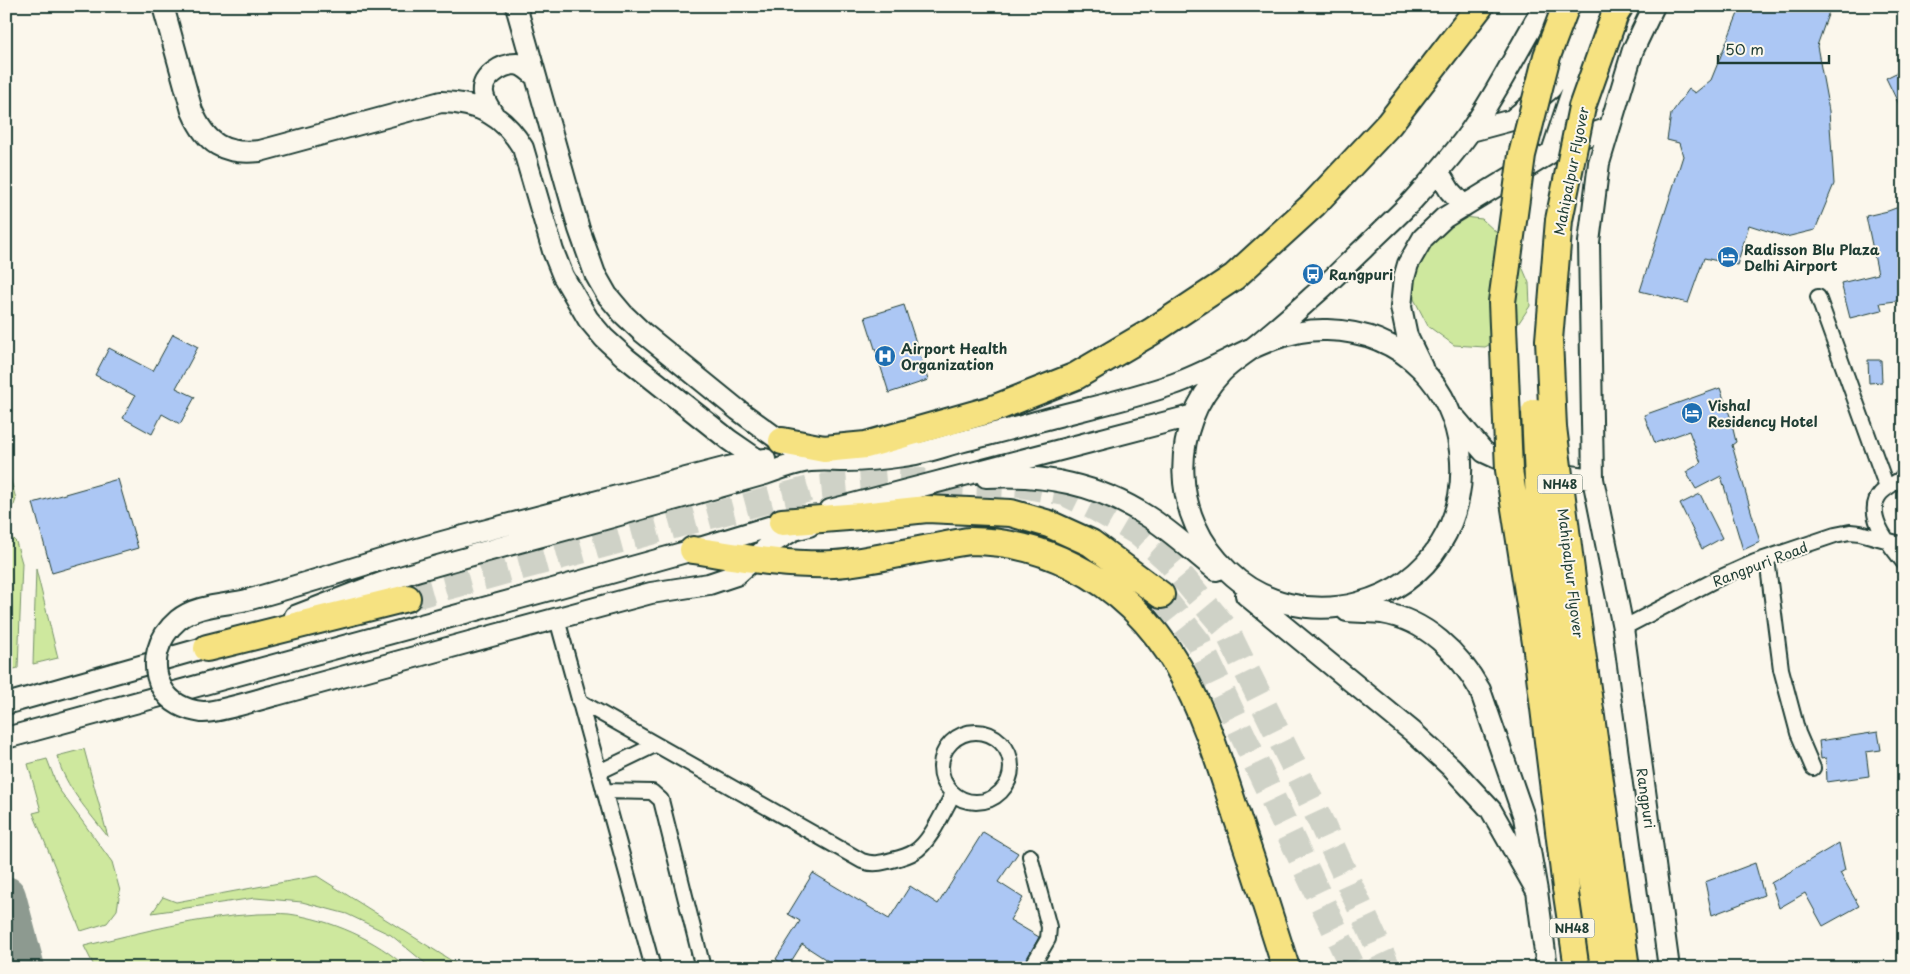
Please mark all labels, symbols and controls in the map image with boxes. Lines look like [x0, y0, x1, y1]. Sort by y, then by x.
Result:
scale bar [1718, 32, 1829, 64]
text: 50 m [1725, 37, 1764, 60]
street label: Mahipalpur Flyover [1548, 104, 1594, 237]
place label: Radisson Blu Plaza Delhi Airport [1744, 239, 1880, 276]
hotel icon: Radisson Blu Plaza Delhi Airport [1716, 245, 1740, 269]
bus stop icon: Rangpuri [1301, 262, 1325, 286]
place label: Rangpuri [1329, 264, 1393, 285]
place label: Airport Health Organization [901, 338, 1007, 375]
hospital icon: Airport Health Organization [873, 344, 897, 368]
place label: Vishal Residency Hotel [1708, 395, 1817, 432]
hotel icon: Vishal Residency Hotel [1680, 401, 1704, 425]
road number: NH48 [1538, 474, 1582, 494]
street label: Mahipalpur Flyover [1553, 507, 1589, 640]
street label: Rangpuri Road [1709, 536, 1811, 592]
street label: Rangpuri [1631, 766, 1661, 830]
road number: NH48 [1550, 918, 1594, 938]

